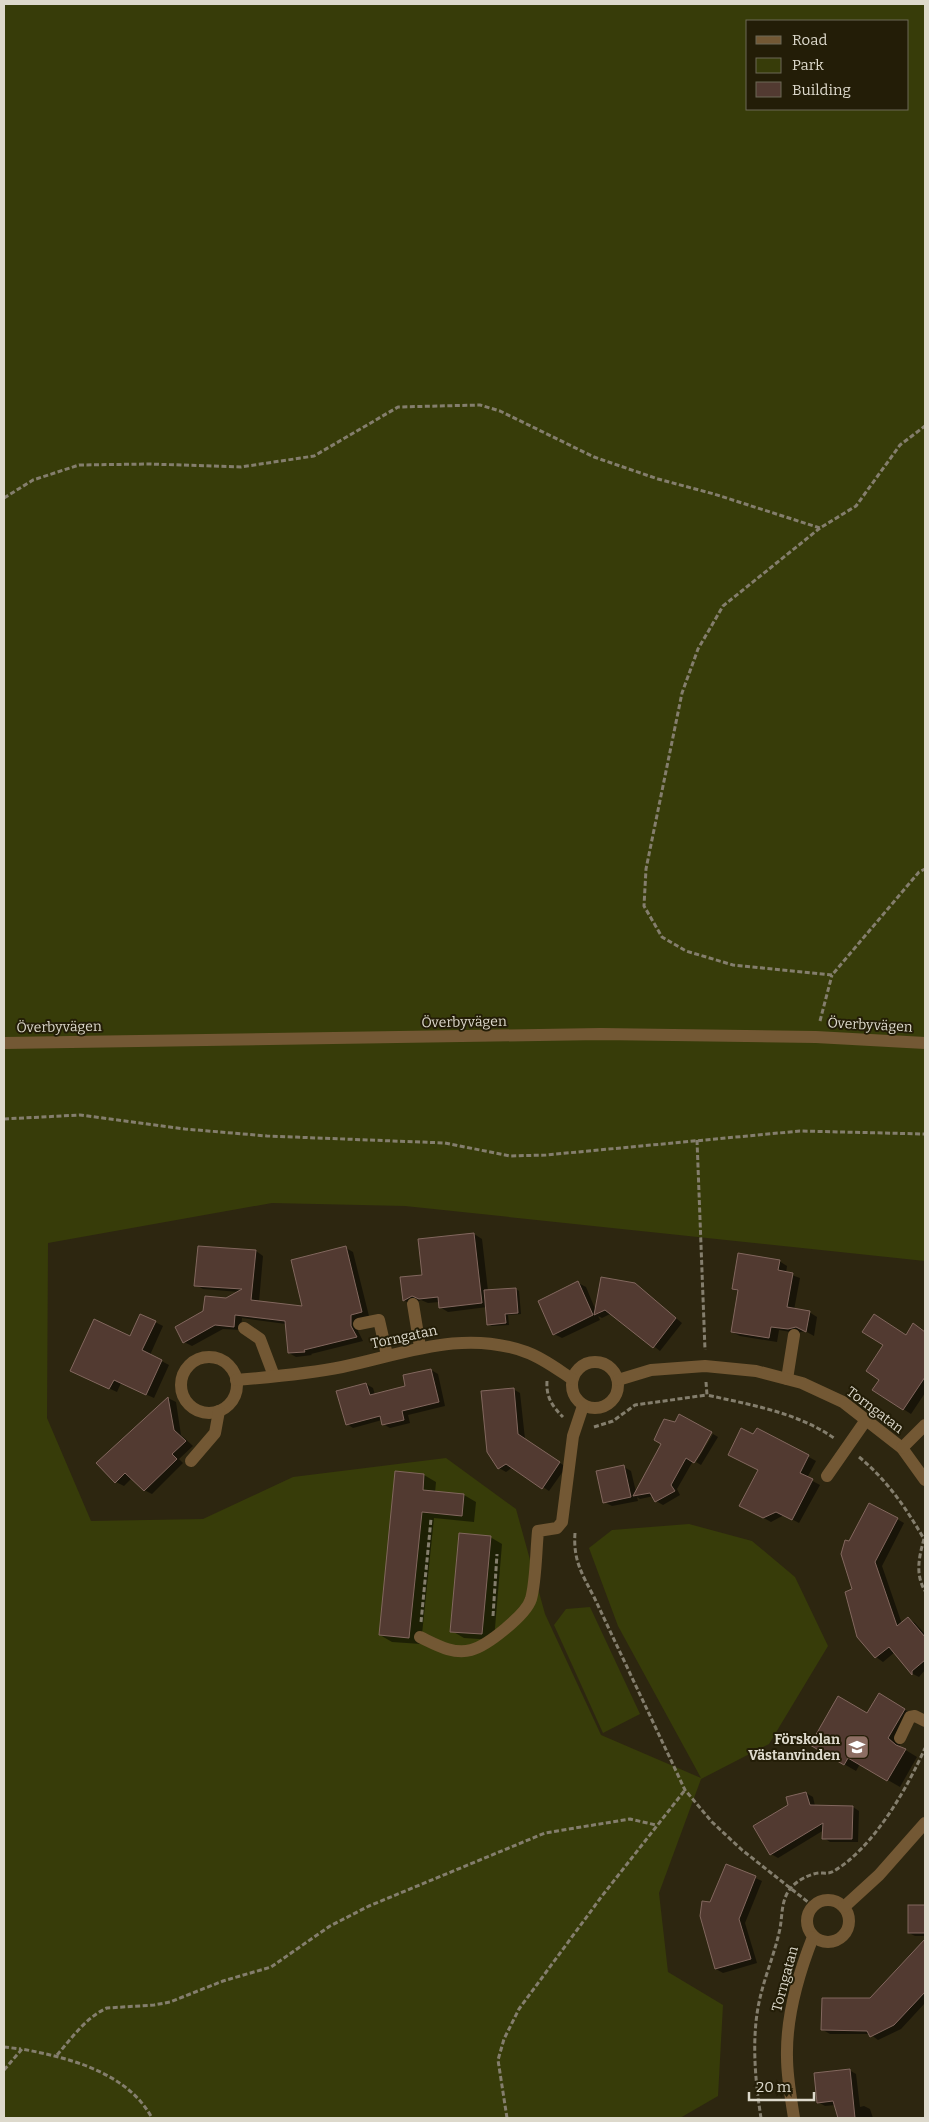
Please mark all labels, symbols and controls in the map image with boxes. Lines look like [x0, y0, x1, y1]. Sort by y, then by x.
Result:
legend [746, 20, 909, 110]
text: Road [792, 31, 827, 49]
text: Park [792, 56, 824, 74]
text: Building [792, 81, 851, 99]
street label: Överbyvägen [421, 1013, 507, 1031]
street label: Överbyvägen [827, 1014, 913, 1036]
street label: Överbyvägen [16, 1018, 102, 1036]
street label: Torngatan [369, 1322, 439, 1352]
street label: Torngatan [843, 1383, 907, 1437]
place label: Förskolan Västanvinden [748, 1731, 840, 1764]
school or university icon: Förskolan Västanvinden [844, 1734, 870, 1760]
street label: Torngatan [768, 1944, 802, 2014]
scale bar [749, 2070, 814, 2102]
text: 20 m [756, 2078, 792, 2096]

